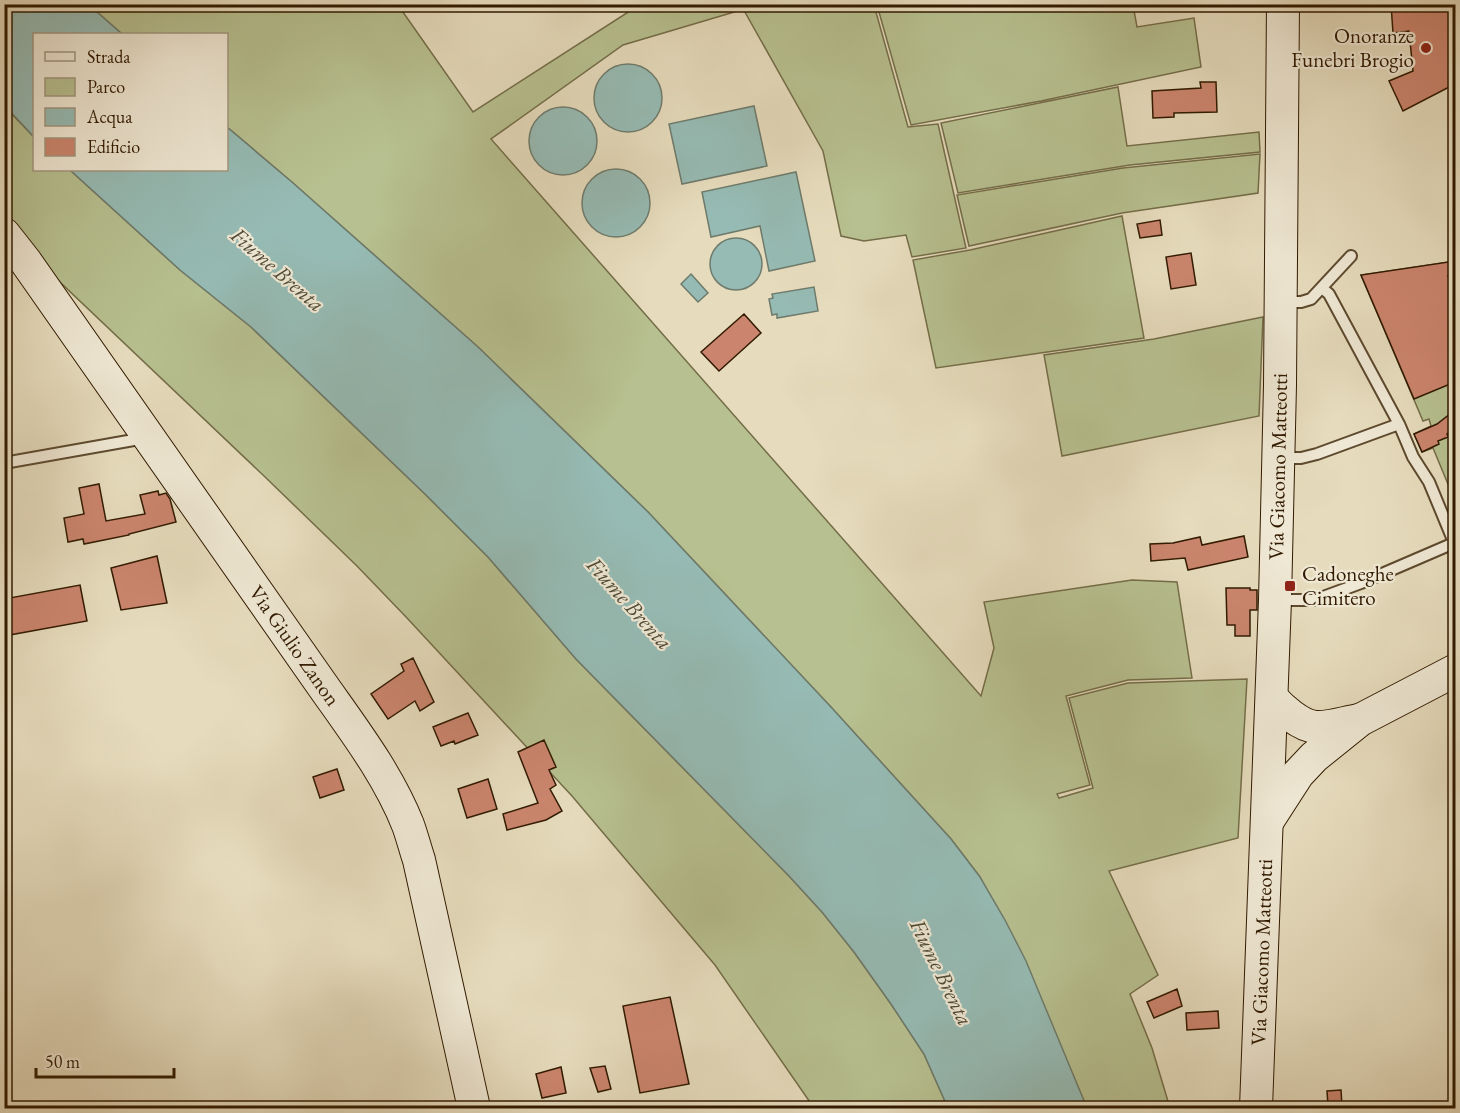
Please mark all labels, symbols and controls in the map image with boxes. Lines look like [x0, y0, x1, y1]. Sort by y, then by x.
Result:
place label: Onoranze Funebri Brogio [1291, 22, 1414, 73]
legend [33, 33, 228, 171]
marker: Onoranze Funebri Brogio [1419, 41, 1433, 55]
text: Strada [87, 45, 131, 68]
text: Parco [87, 75, 125, 98]
text: Acqua [86, 105, 133, 128]
text: Edificio [87, 135, 140, 158]
water label: Fiume Brenta [224, 220, 331, 318]
street label: Via Giacomo Matteotti [1262, 373, 1293, 560]
water label: Fiume Brenta [580, 550, 679, 656]
place label: Cadoneghe Cimitero [1302, 560, 1394, 611]
marker: Cadoneghe Cimitero [1283, 579, 1297, 593]
street label: Via Giulio Zanon [243, 580, 347, 711]
street label: Via Giacomo Matteotti [1244, 858, 1278, 1046]
water label: Fiume Brenta [903, 913, 980, 1030]
scale bar [36, 1041, 174, 1079]
text: 50 m [45, 1050, 80, 1073]

